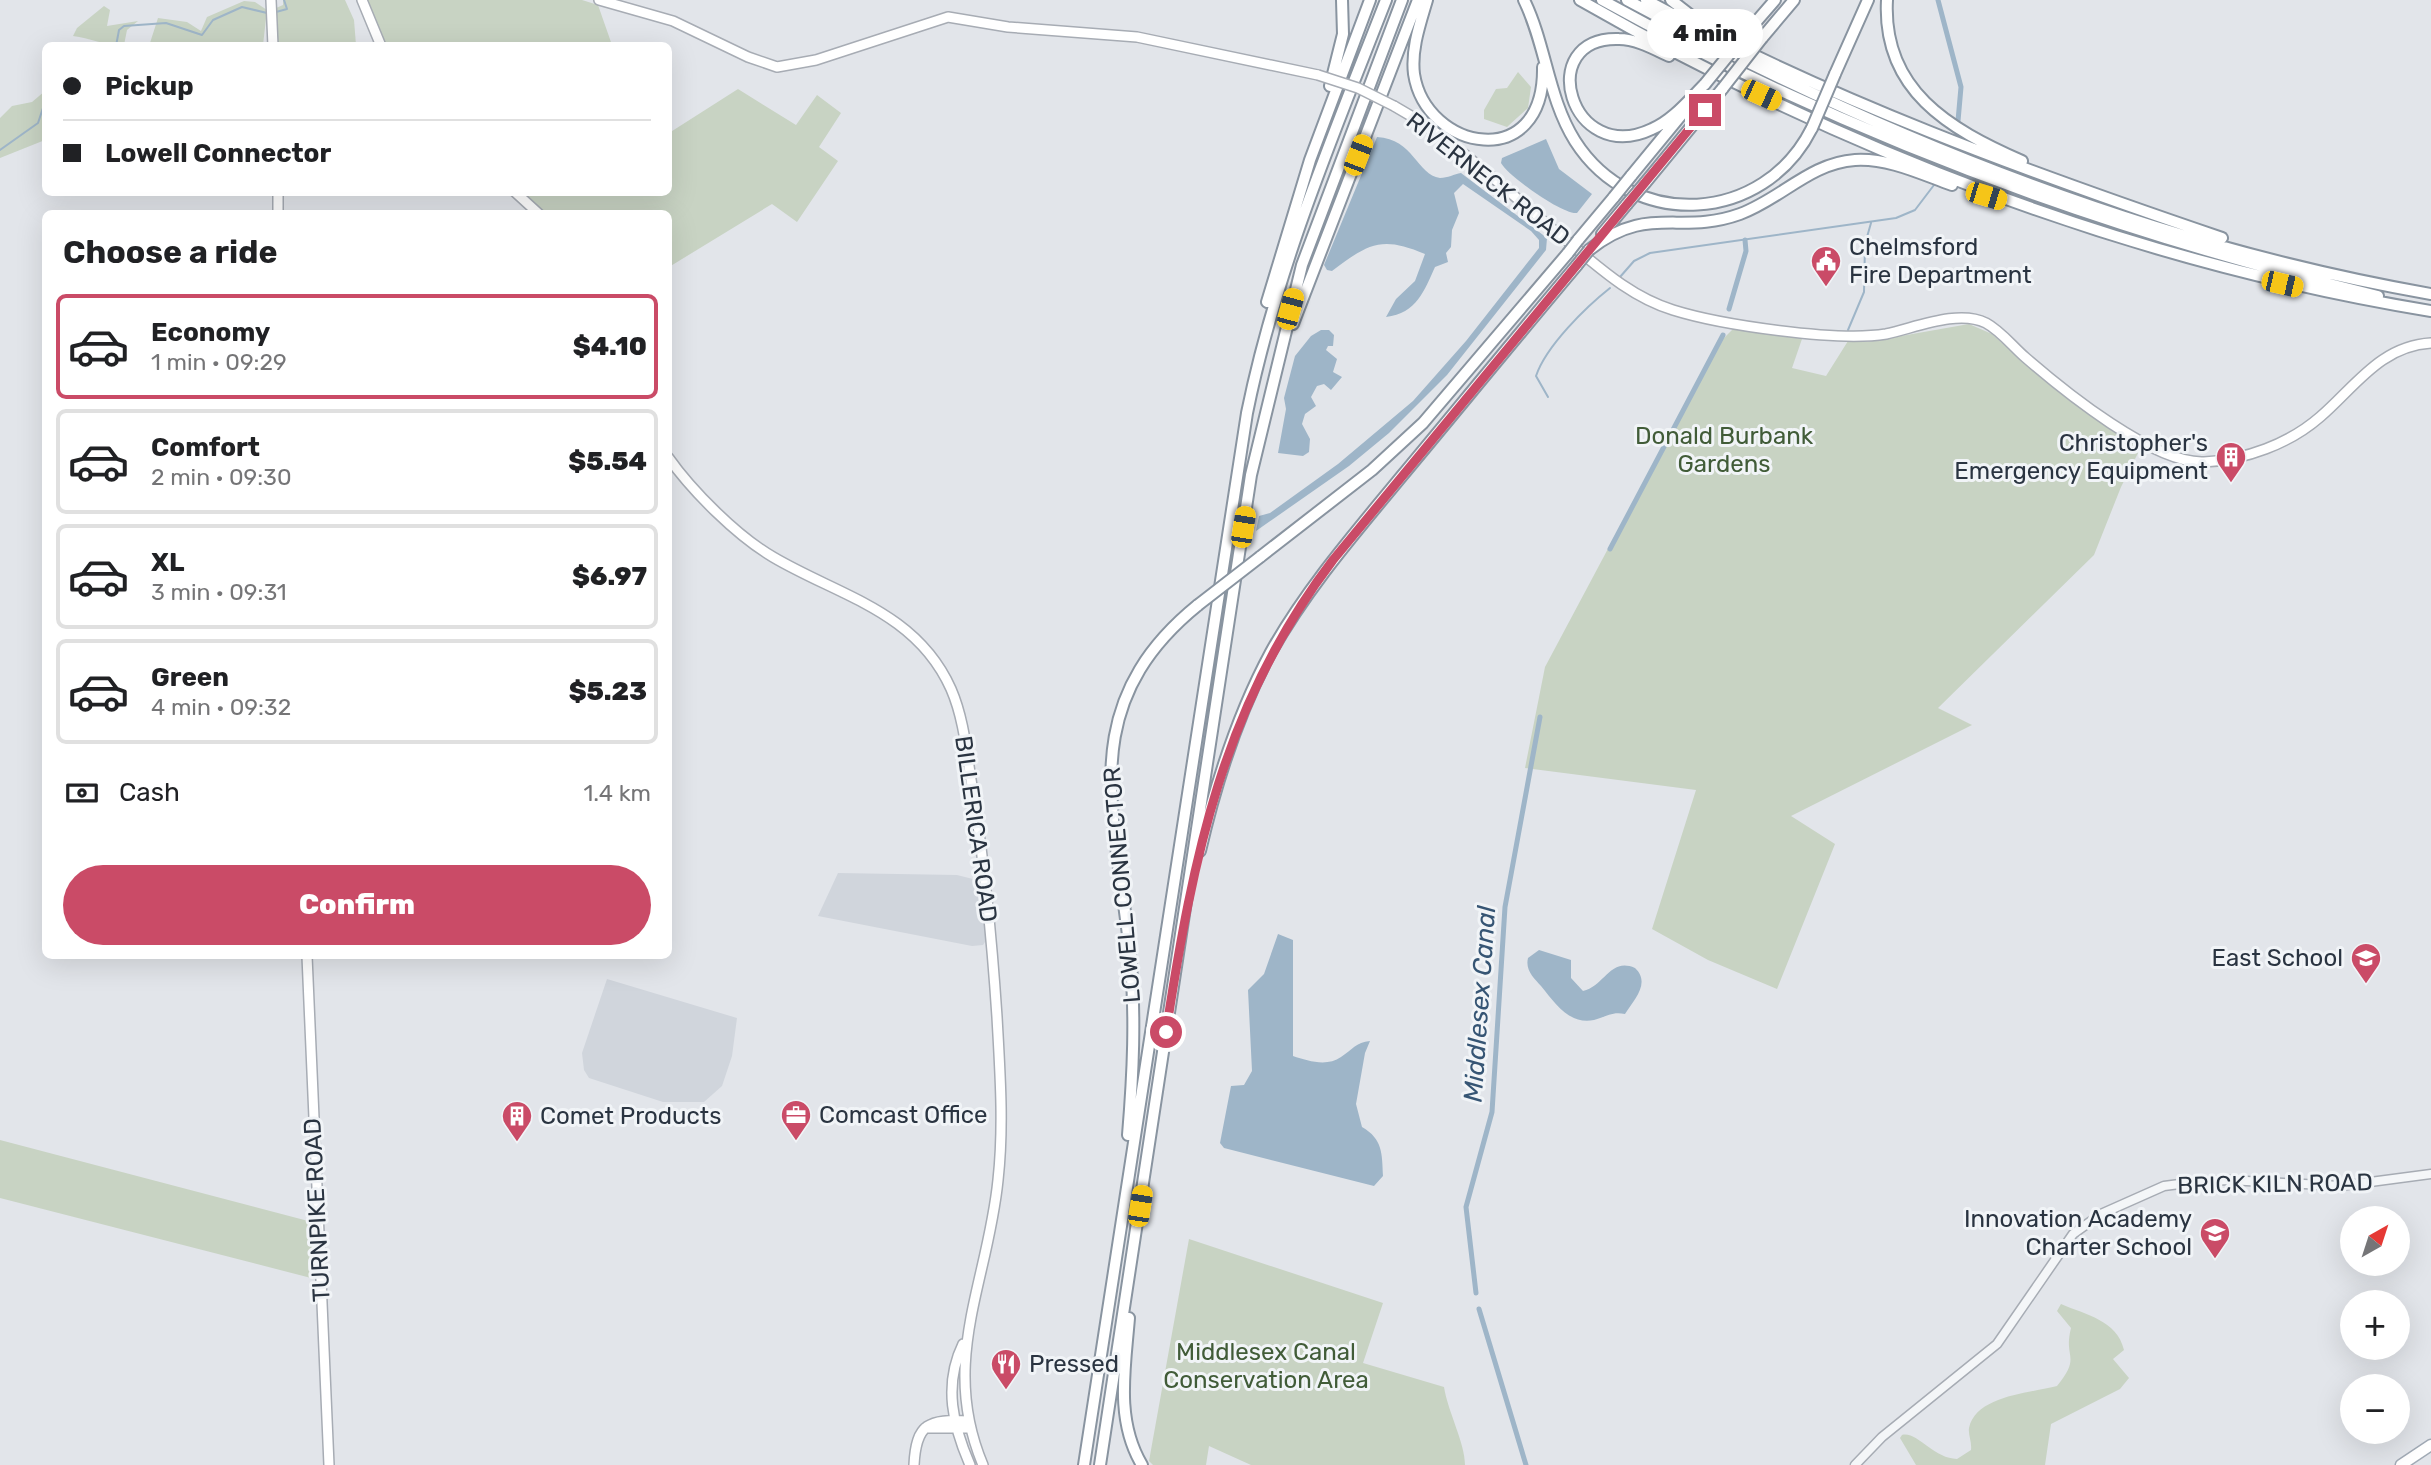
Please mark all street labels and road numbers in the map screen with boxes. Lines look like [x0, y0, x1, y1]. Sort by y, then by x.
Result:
street label: RIVERNECK ROAD [1401, 107, 1575, 251]
street label: BILLERICA ROAD [949, 734, 1003, 924]
street label: LOWELL CONNECTOR [1098, 766, 1146, 1004]
street label: TURNPIKE ROAD [298, 1117, 336, 1303]
street label: BRICK KILN ROAD [2177, 1168, 2373, 1200]

